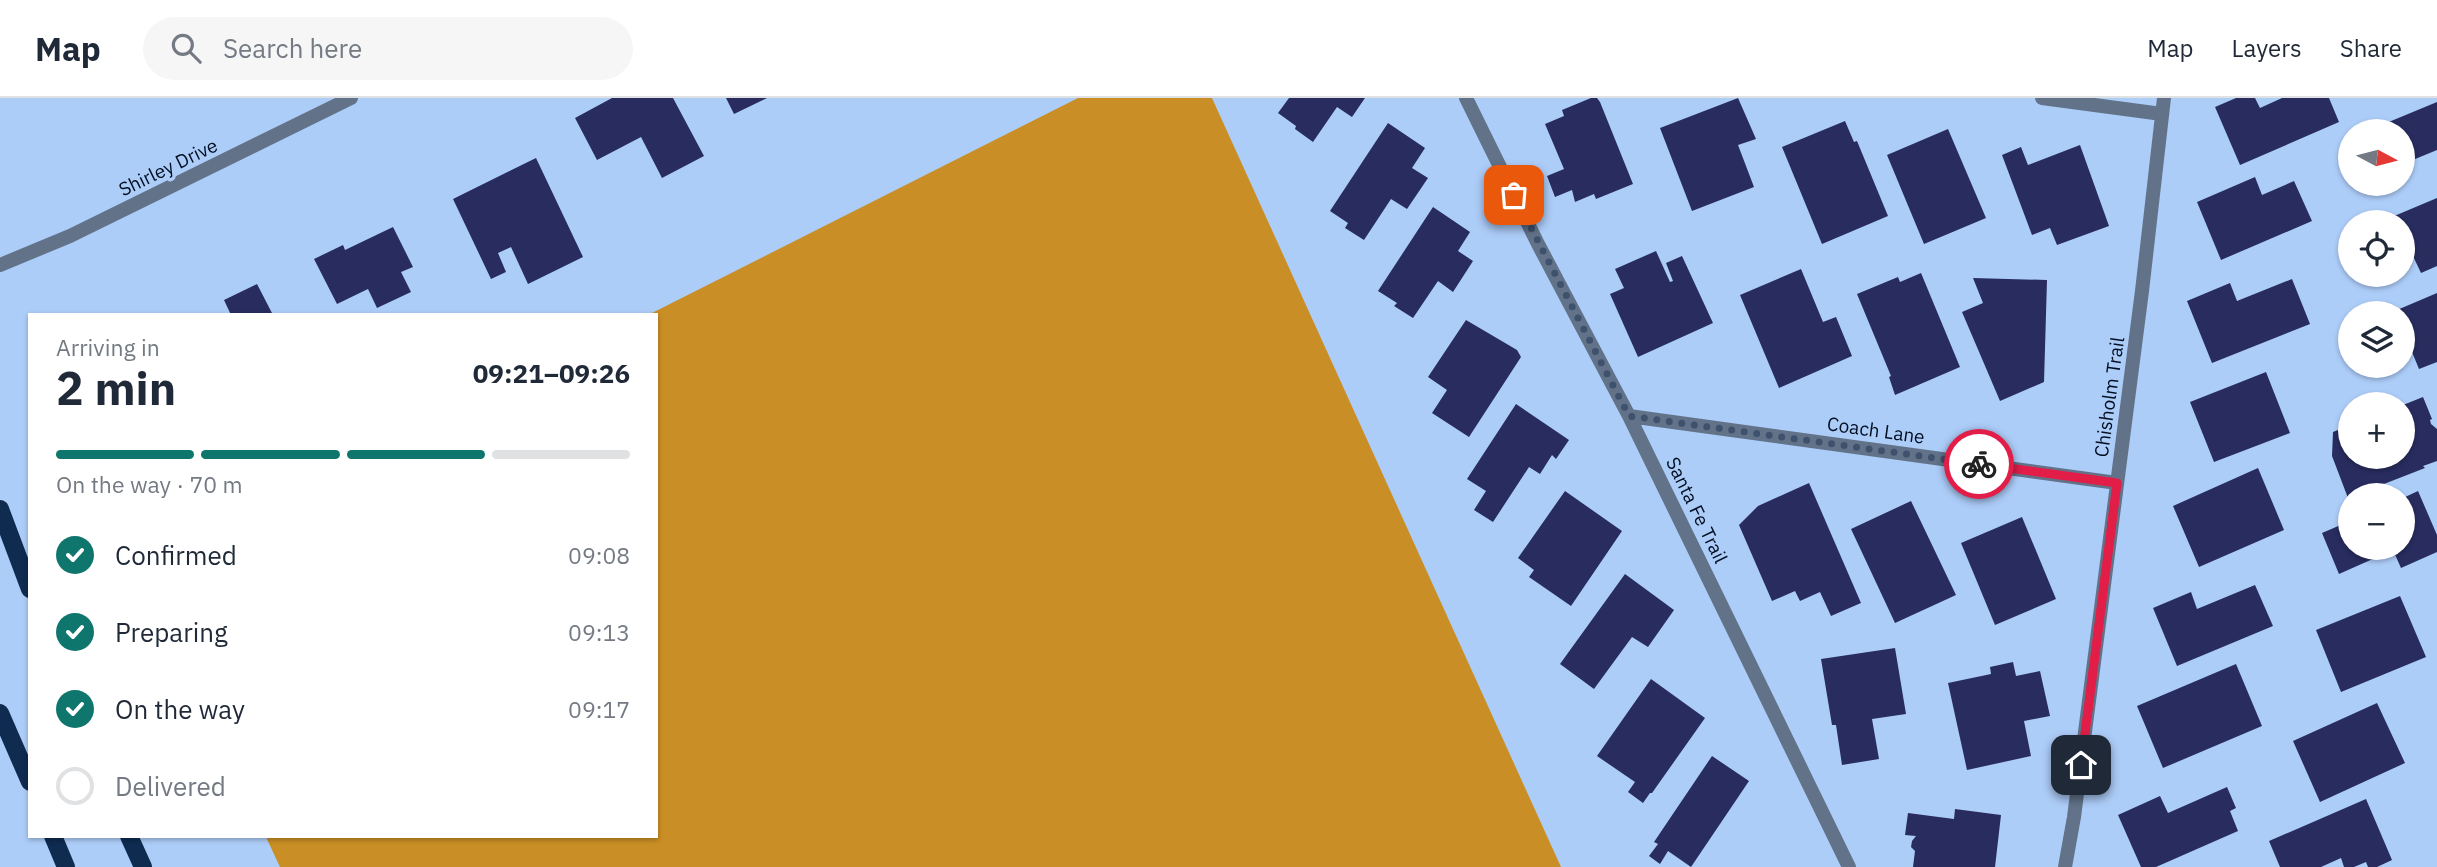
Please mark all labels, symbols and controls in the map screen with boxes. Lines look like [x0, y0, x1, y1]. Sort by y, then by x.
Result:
search box [143, 17, 633, 80]
text: Map [35, 27, 101, 70]
icon: search [167, 29, 205, 67]
text: Search here [223, 31, 362, 65]
text: Map [2147, 32, 2194, 64]
text: Layers [2232, 32, 2302, 64]
text: Share [2340, 32, 2402, 64]
north arrow [2338, 119, 2415, 196]
map controls [2338, 119, 2415, 560]
street label: Shirley Drive [115, 133, 221, 201]
pin [1484, 165, 1544, 225]
icon: bag [1495, 176, 1533, 214]
button: locate [2338, 210, 2415, 287]
button: layers [2338, 301, 2415, 378]
text: Arriving in [56, 332, 160, 362]
street label: Chisholm Trail [2089, 335, 2129, 459]
text: 09:21–09:26 [473, 356, 630, 390]
text: 2 min [56, 358, 176, 418]
button: + [2338, 392, 2415, 469]
street label: Coach Lane [1826, 411, 1926, 449]
courier [1944, 429, 2014, 499]
icon: bike [1960, 445, 1998, 483]
street label: Santa Fe Trail [1661, 453, 1733, 567]
text: On the way · 70 m [56, 469, 243, 499]
button: − [2338, 483, 2415, 560]
icon: check [56, 536, 94, 574]
text: Confirmed [115, 538, 237, 572]
text: 09:08 [568, 540, 630, 570]
icon: check [56, 613, 94, 651]
text: Preparing [115, 615, 228, 649]
text: 09:13 [568, 617, 630, 647]
icon: check [56, 690, 94, 728]
text: On the way [115, 692, 245, 726]
text: 09:17 [568, 694, 630, 724]
pin [2051, 735, 2111, 795]
icon: home [2062, 746, 2100, 784]
text: Delivered [115, 769, 226, 803]

